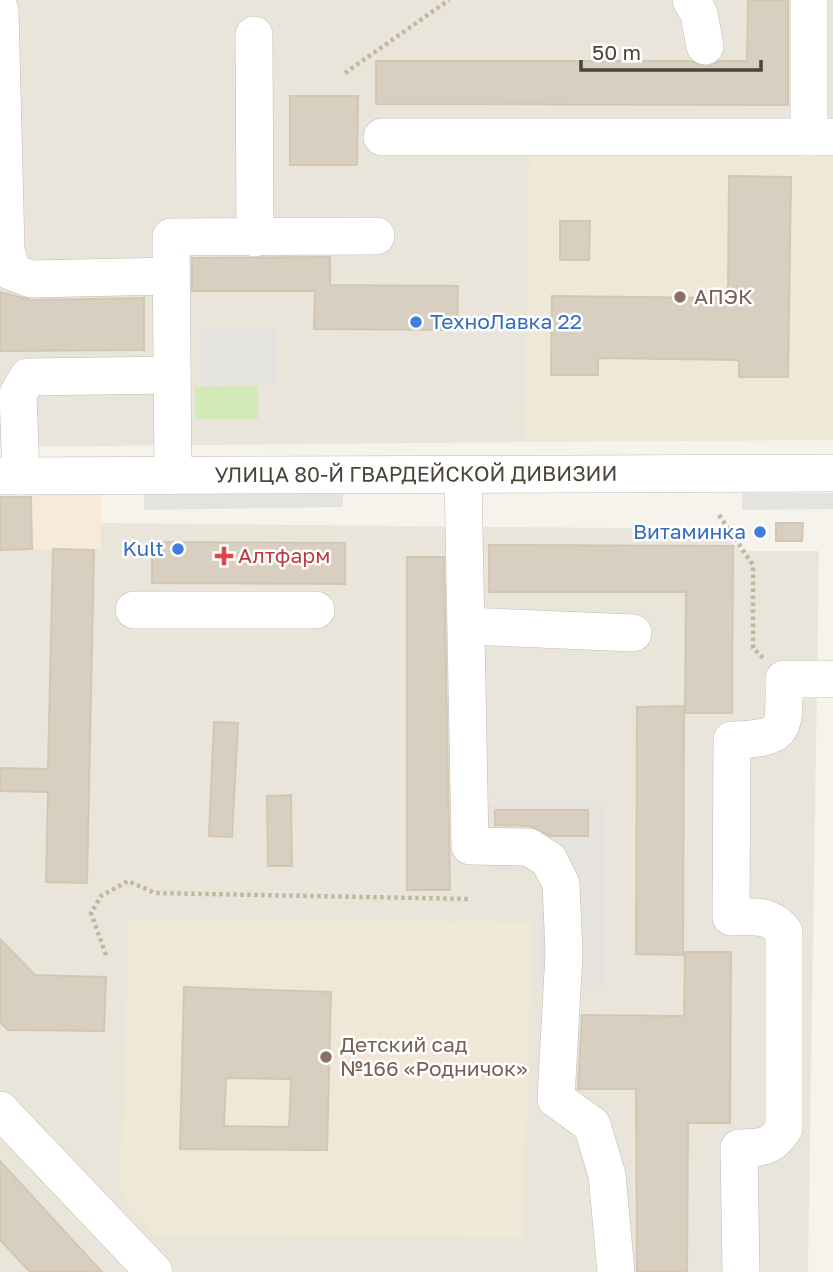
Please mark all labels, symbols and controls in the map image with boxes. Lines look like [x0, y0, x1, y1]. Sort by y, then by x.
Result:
scale bar [581, 28, 761, 72]
text: 50 m [592, 39, 641, 65]
place label: АПЭК [694, 283, 753, 309]
marker: АПЭК [672, 289, 688, 305]
place label: ТехноЛавка 22 [430, 308, 582, 334]
marker: ТехноЛавка 22 [408, 314, 424, 330]
street label: УЛИЦА 80-Й ГВАРДЕЙСКОЙ ДИВИЗИИ [214, 460, 618, 487]
place label: Витаминка [633, 518, 746, 544]
marker: Витаминка [752, 524, 768, 540]
place label: Kult [123, 535, 164, 561]
marker: Kult [170, 541, 186, 557]
place label: Алтфарм [238, 542, 330, 568]
marker: Алтфарм [216, 548, 232, 564]
place label: Детский сад №166 «Родничок» [340, 1031, 528, 1081]
marker: Детский сад №166 «Родничок» [318, 1049, 334, 1065]

